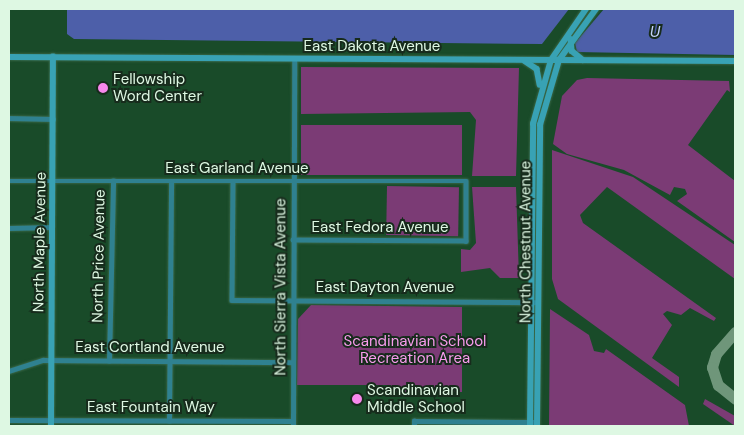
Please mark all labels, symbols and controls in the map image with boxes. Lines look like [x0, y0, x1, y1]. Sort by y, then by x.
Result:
water label: U [650, 22, 660, 42]
street label: East Dakota Avenue [304, 38, 440, 56]
place label: Fellowship Word Center [113, 70, 202, 105]
marker: Fellowship Word Center [97, 82, 109, 94]
street label: East Garland Avenue [165, 160, 309, 178]
street label: North Chestnut Avenue [517, 161, 535, 323]
street label: North Maple Avenue [30, 172, 50, 312]
street label: North Price Avenue [89, 189, 109, 323]
street label: North Sierra Vista Avenue [272, 198, 290, 376]
street label: East Fedora Avenue [312, 219, 448, 237]
street label: East Dayton Avenue [316, 279, 454, 297]
park label: Scandinavian School Recreation Area [344, 332, 486, 367]
street label: East Cortland Avenue [75, 339, 225, 357]
place label: Scandinavian Middle School [367, 381, 465, 416]
marker: Scandinavian Middle School [351, 393, 363, 405]
street label: East Fountain Way [87, 399, 215, 417]

